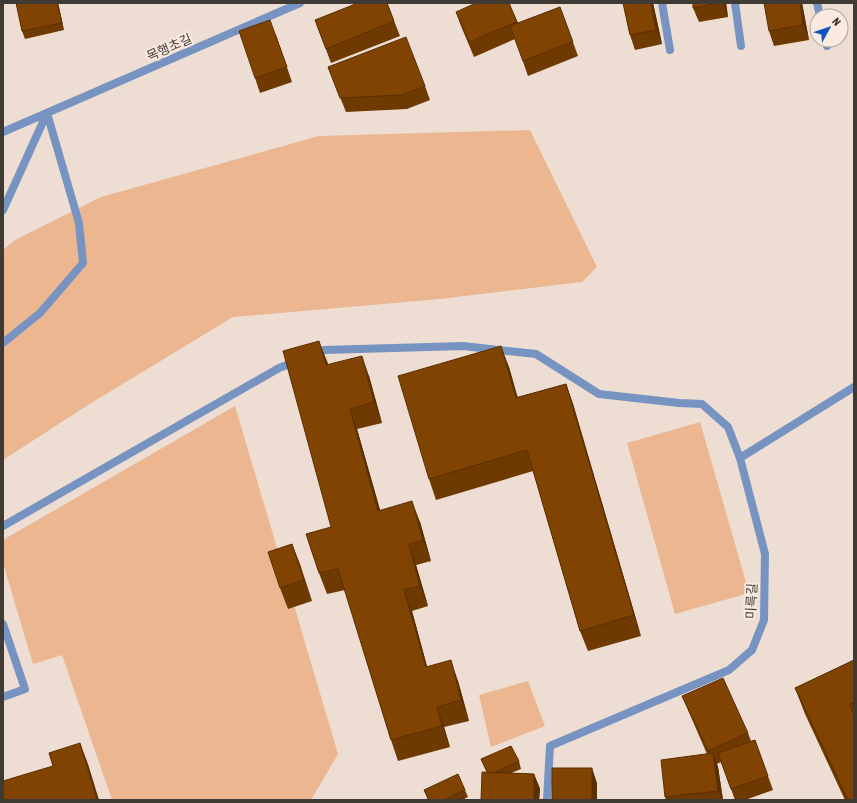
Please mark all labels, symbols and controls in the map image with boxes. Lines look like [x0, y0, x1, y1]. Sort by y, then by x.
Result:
north arrow [809, 8, 849, 48]
text: N [830, 15, 843, 28]
street label: 목행초길 [144, 31, 194, 64]
street label: 미륵길 [743, 583, 760, 619]

